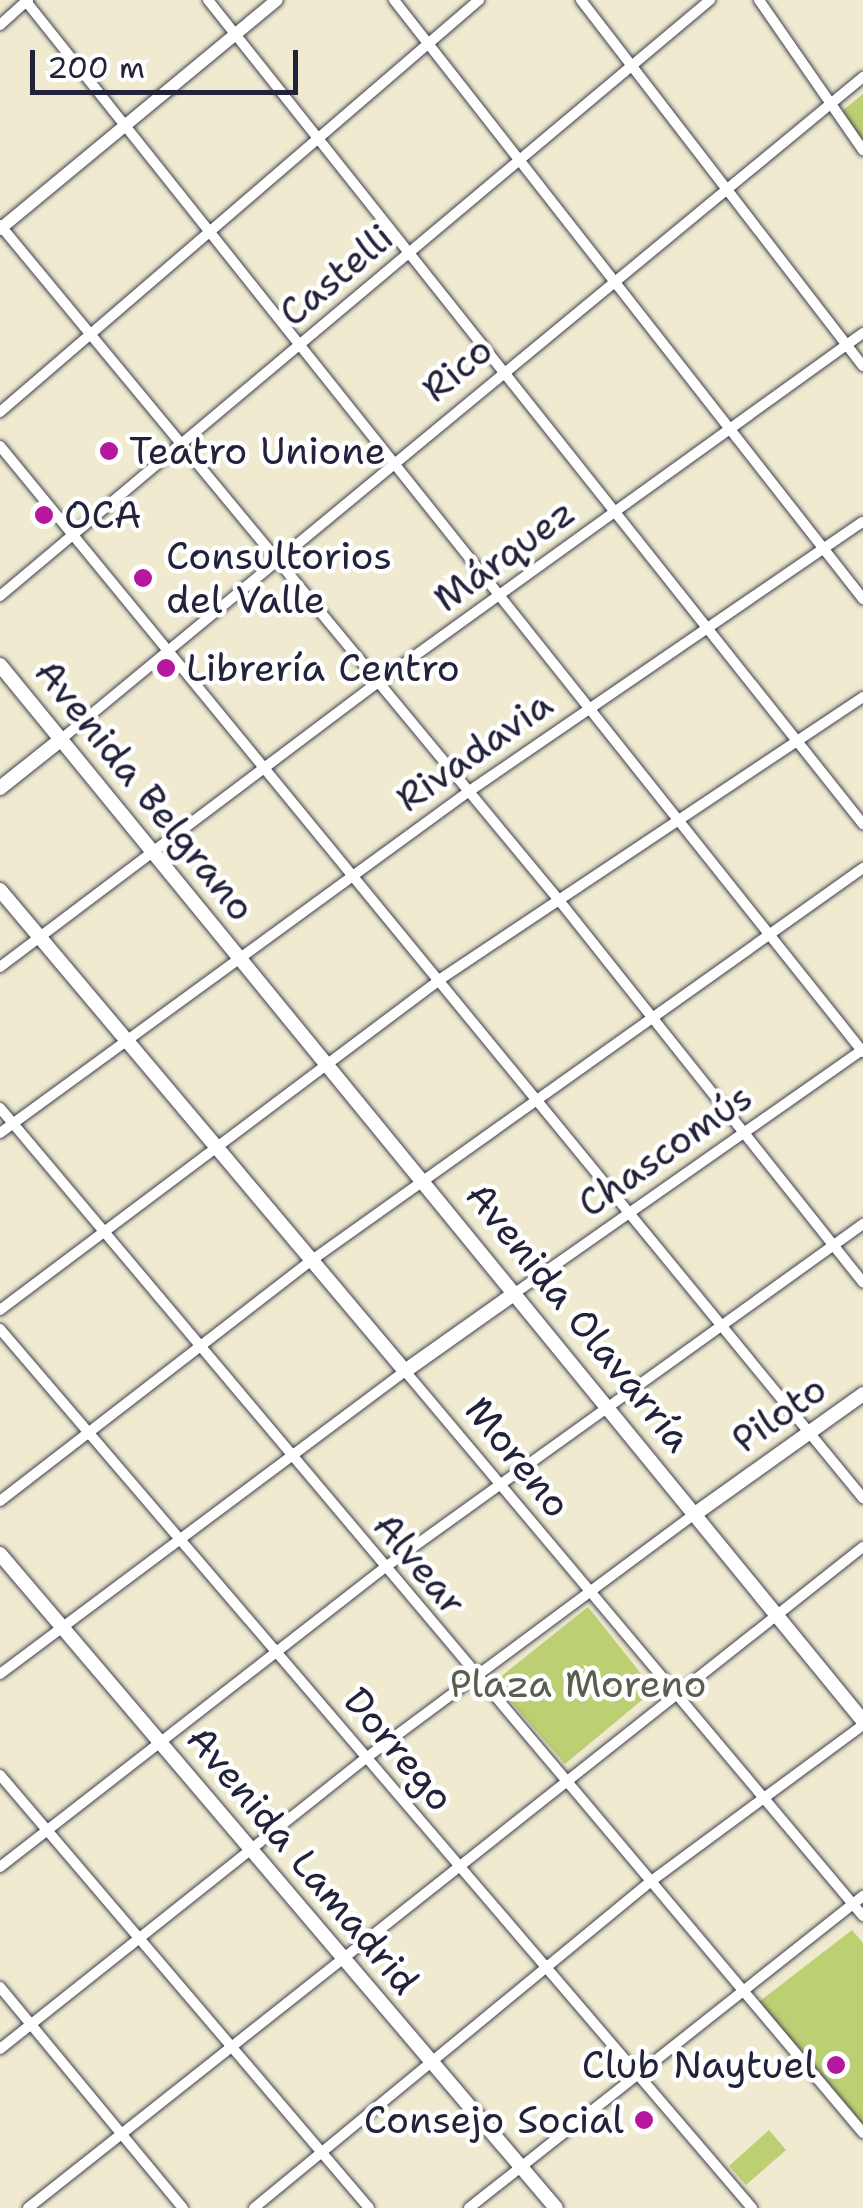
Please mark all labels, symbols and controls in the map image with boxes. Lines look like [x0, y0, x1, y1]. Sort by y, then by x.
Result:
scale bar [35, 30, 302, 92]
text: 200 m [47, 47, 145, 88]
street label: Castelli [270, 214, 402, 336]
street label: Rico [413, 327, 501, 411]
place label: Teatro Unione [129, 428, 386, 474]
marker: Teatro Unione [98, 440, 120, 462]
street label: Márquez [425, 489, 583, 621]
place label: OCA [64, 492, 142, 538]
marker: OCA [33, 504, 55, 526]
place label: Consultorios del Valle [166, 533, 392, 622]
marker: Consultorios del Valle [130, 565, 156, 591]
place label: Librería Centro [186, 645, 460, 691]
street label: Avenida Belgrano [25, 650, 265, 930]
marker: Librería Centro [155, 657, 177, 679]
street label: Rivadavia [387, 681, 561, 821]
street label: Chascomús [569, 1073, 761, 1227]
street label: Avenida Olavarría [456, 1173, 702, 1461]
street label: Piloto [723, 1365, 835, 1463]
street label: Moreno [456, 1388, 580, 1526]
street label: Alvear [364, 1503, 476, 1625]
park label: Plaza Moreno [449, 1661, 707, 1707]
street label: Dorrego [334, 1678, 464, 1820]
street label: Avenida Lamadrid [177, 1716, 429, 2004]
place label: Club Naytuel [582, 2042, 816, 2088]
marker: Club Naytuel [825, 2054, 847, 2076]
place label: Consejo Social [364, 2097, 624, 2143]
marker: Consejo Social [633, 2109, 655, 2131]

